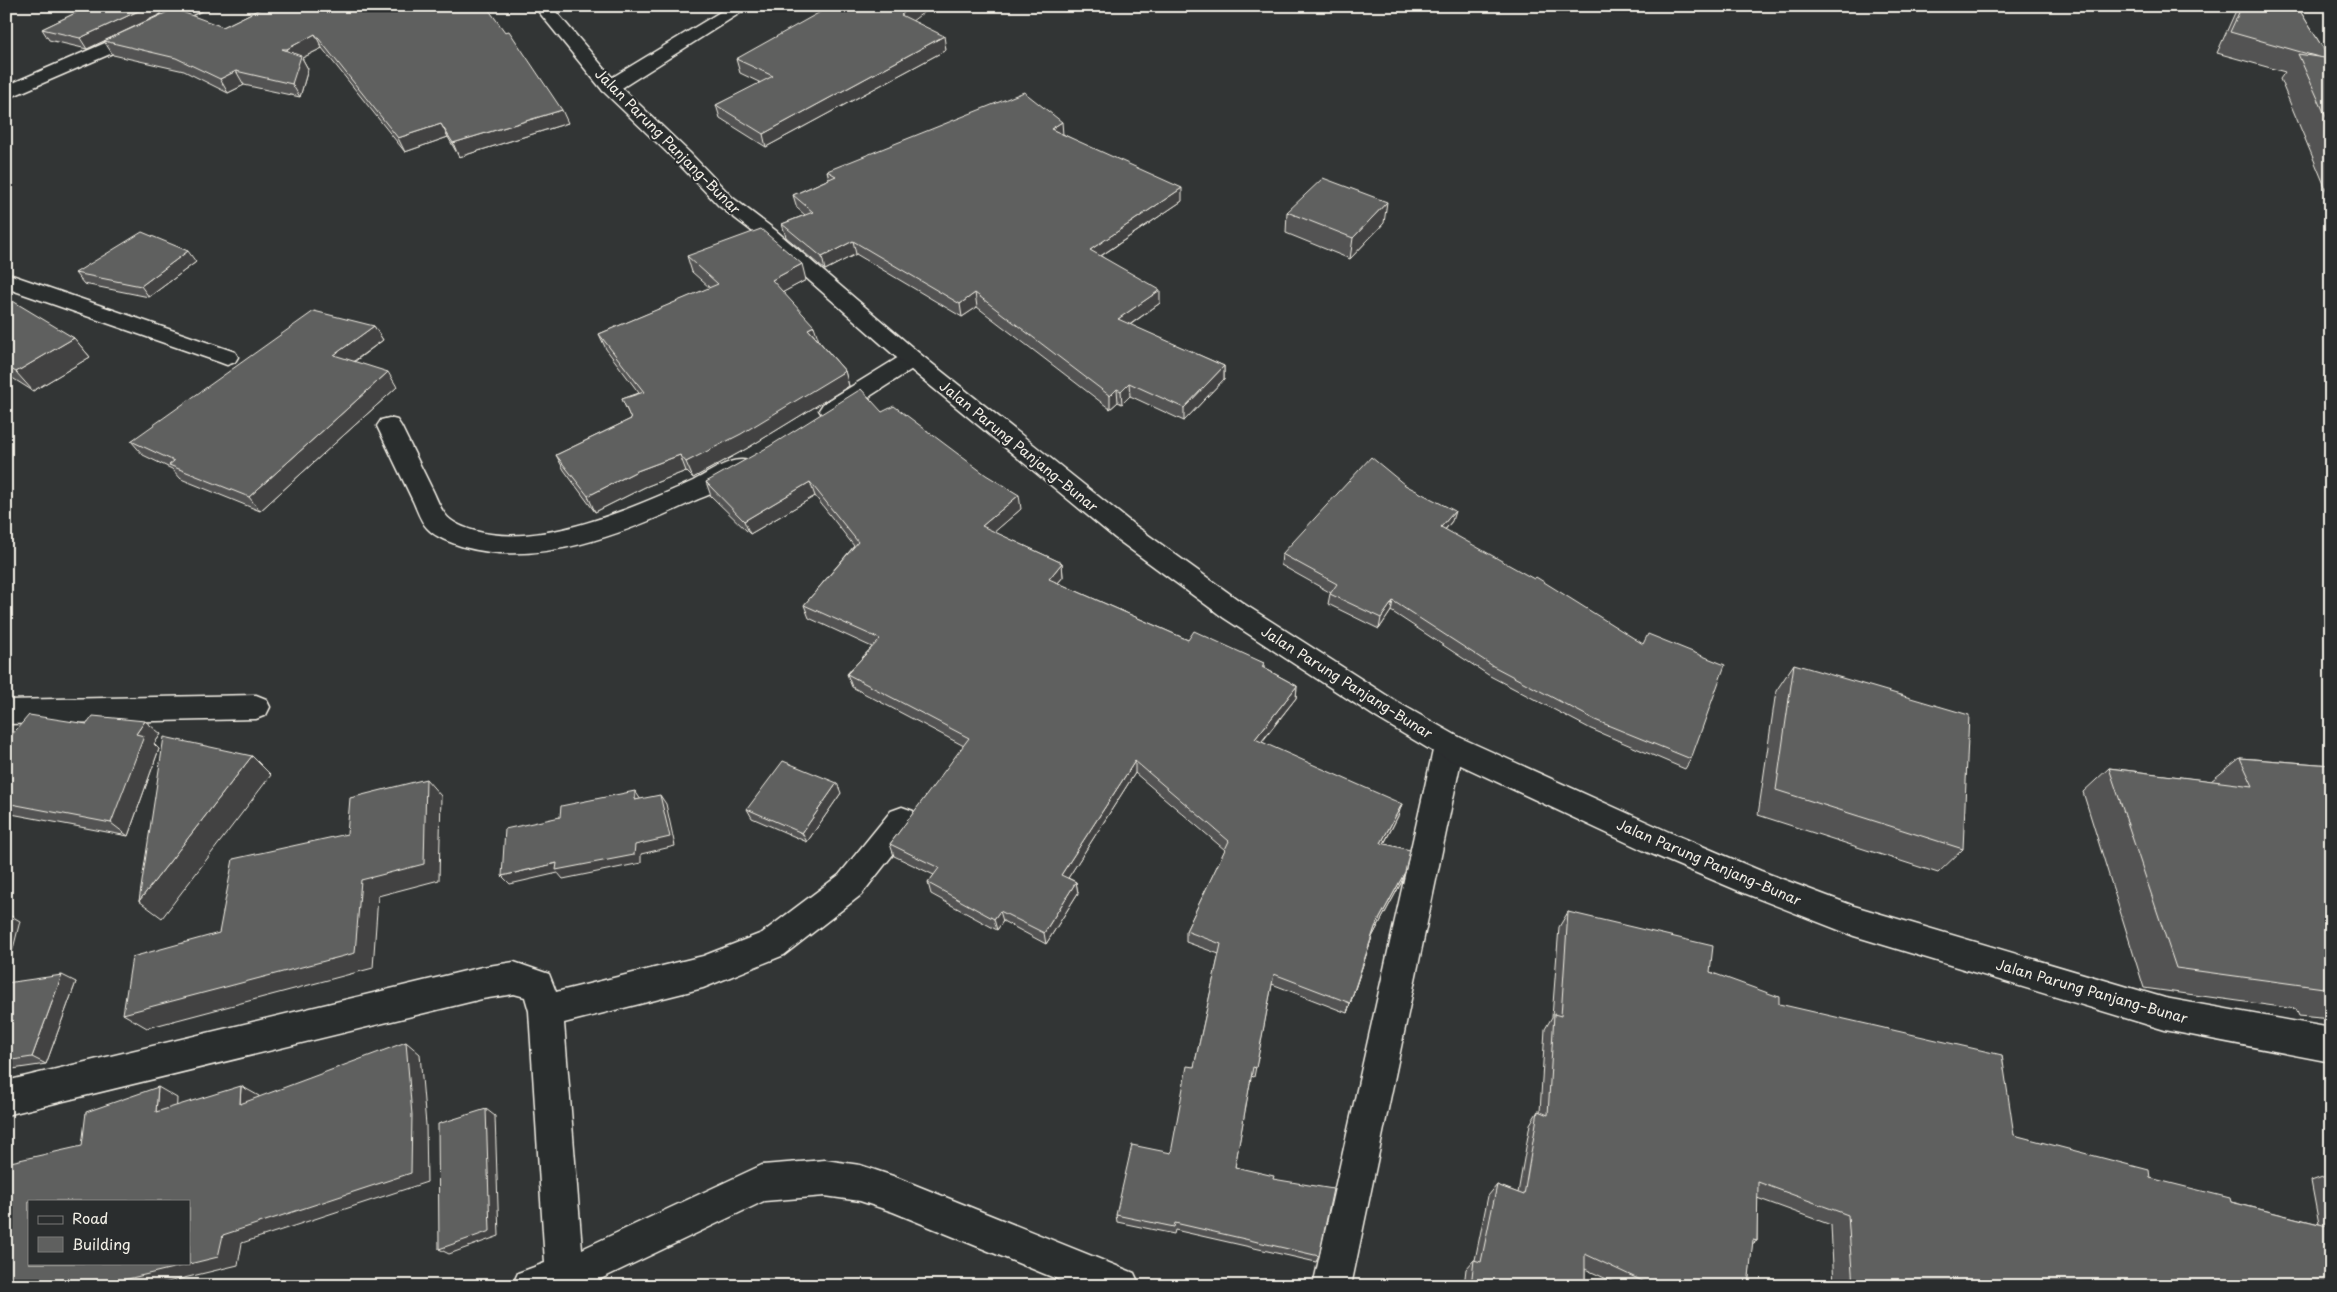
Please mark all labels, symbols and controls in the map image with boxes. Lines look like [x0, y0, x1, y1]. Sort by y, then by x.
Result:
street label: Jalan Parung Panjang–Bunar [590, 63, 746, 219]
street label: Jalan Parung Panjang–Bunar [935, 375, 1103, 517]
street label: Jalan Parung Panjang–Bunar [1257, 620, 1437, 744]
street label: Jalan Parung Panjang–Bunar [1613, 814, 1805, 911]
street label: Jalan Parung Panjang–Bunar [1994, 954, 2191, 1029]
legend [28, 1200, 190, 1264]
text: Road [72, 1206, 108, 1229]
text: Building [72, 1232, 131, 1255]

